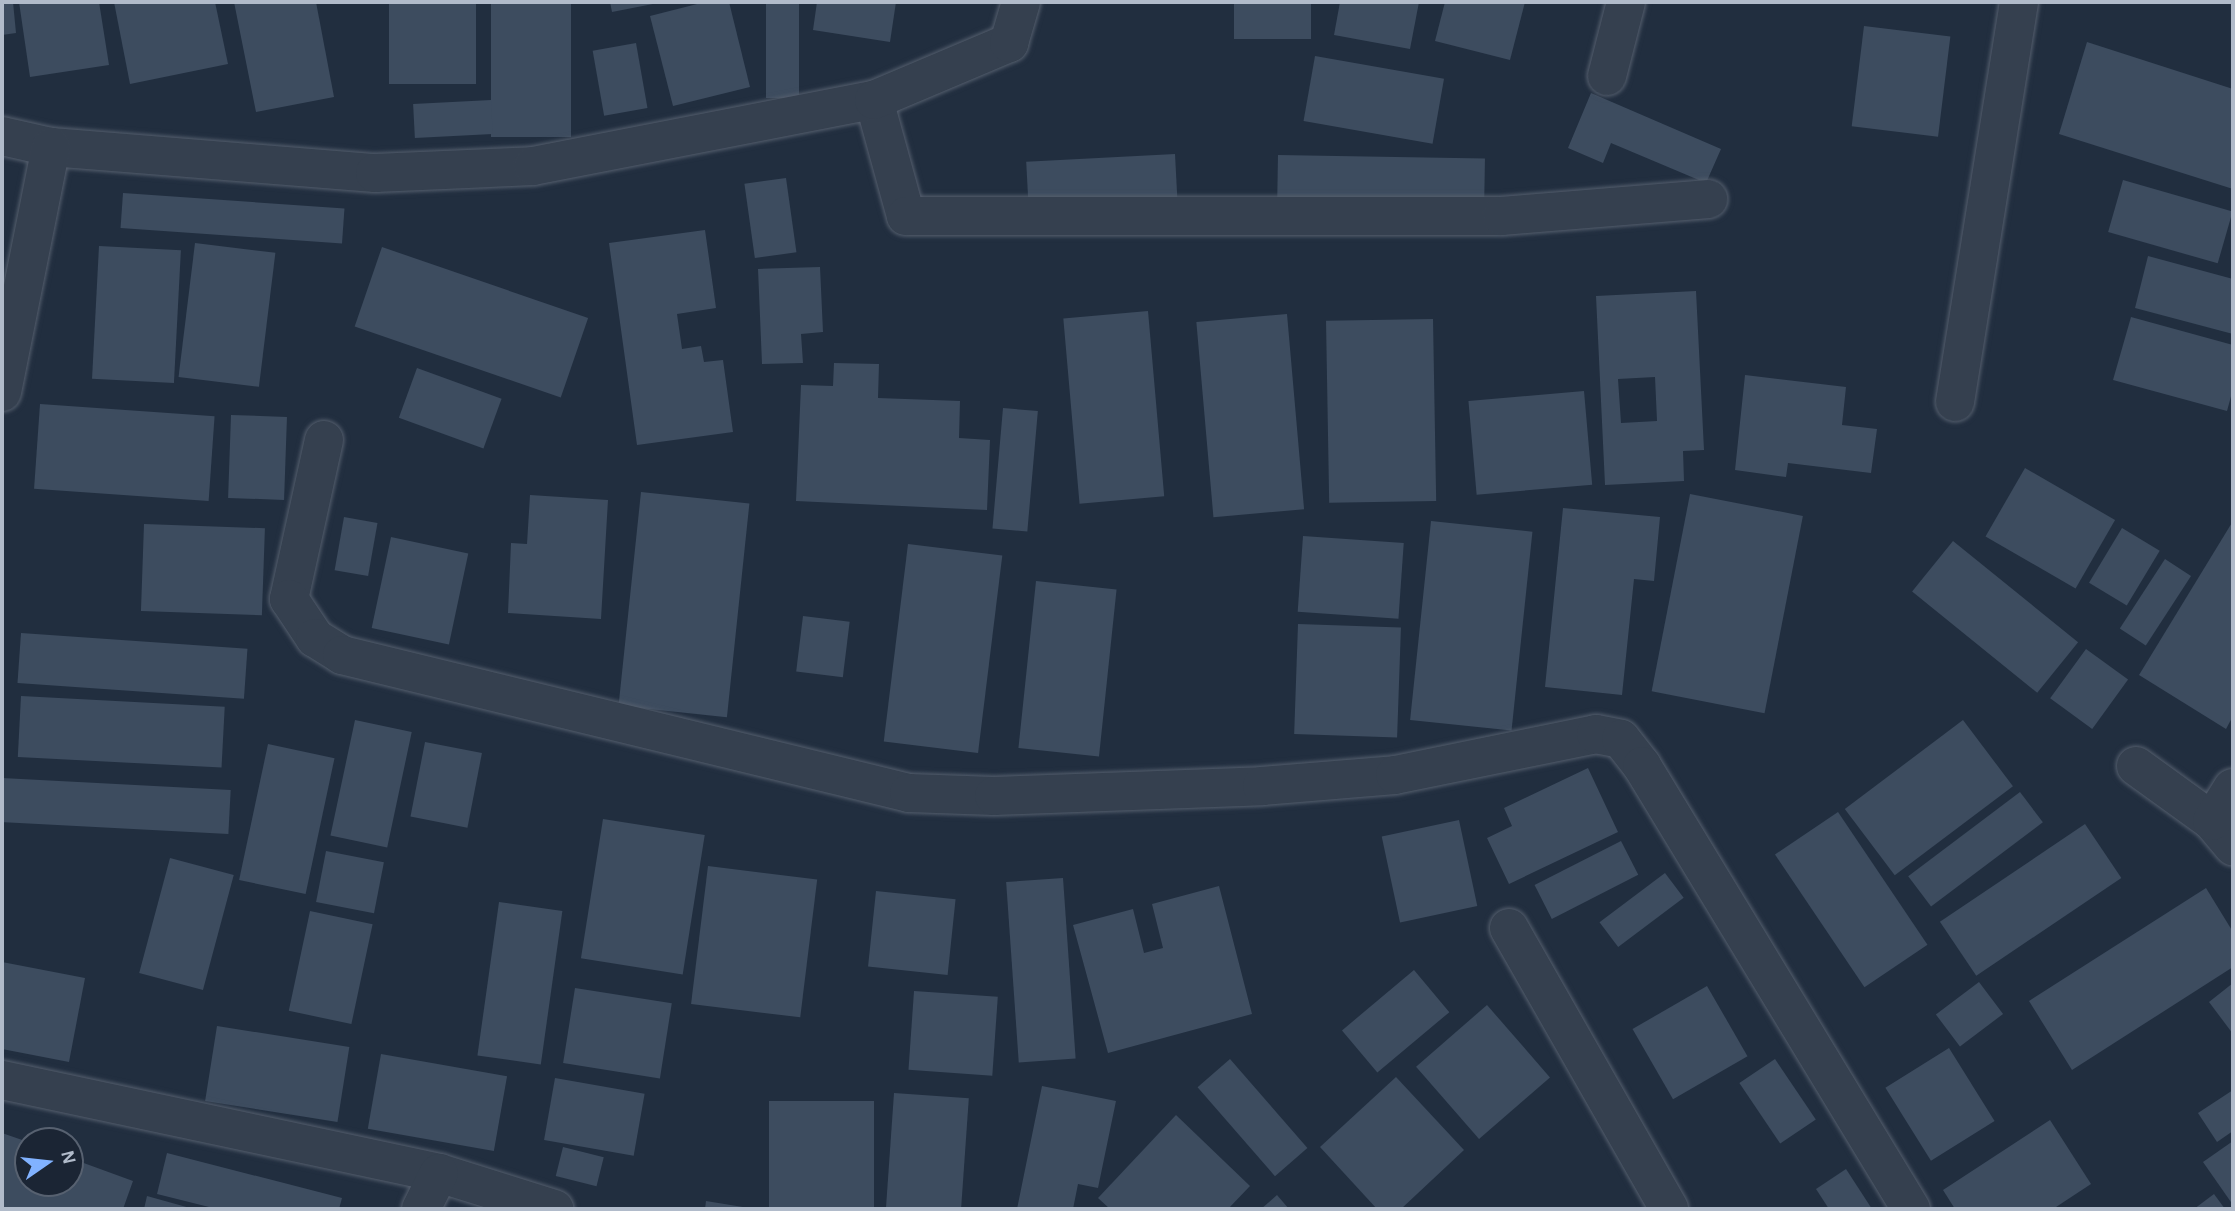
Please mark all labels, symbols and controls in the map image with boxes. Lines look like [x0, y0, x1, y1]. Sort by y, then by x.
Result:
north arrow [14, 1127, 84, 1197]
text: N [57, 1149, 79, 1166]

